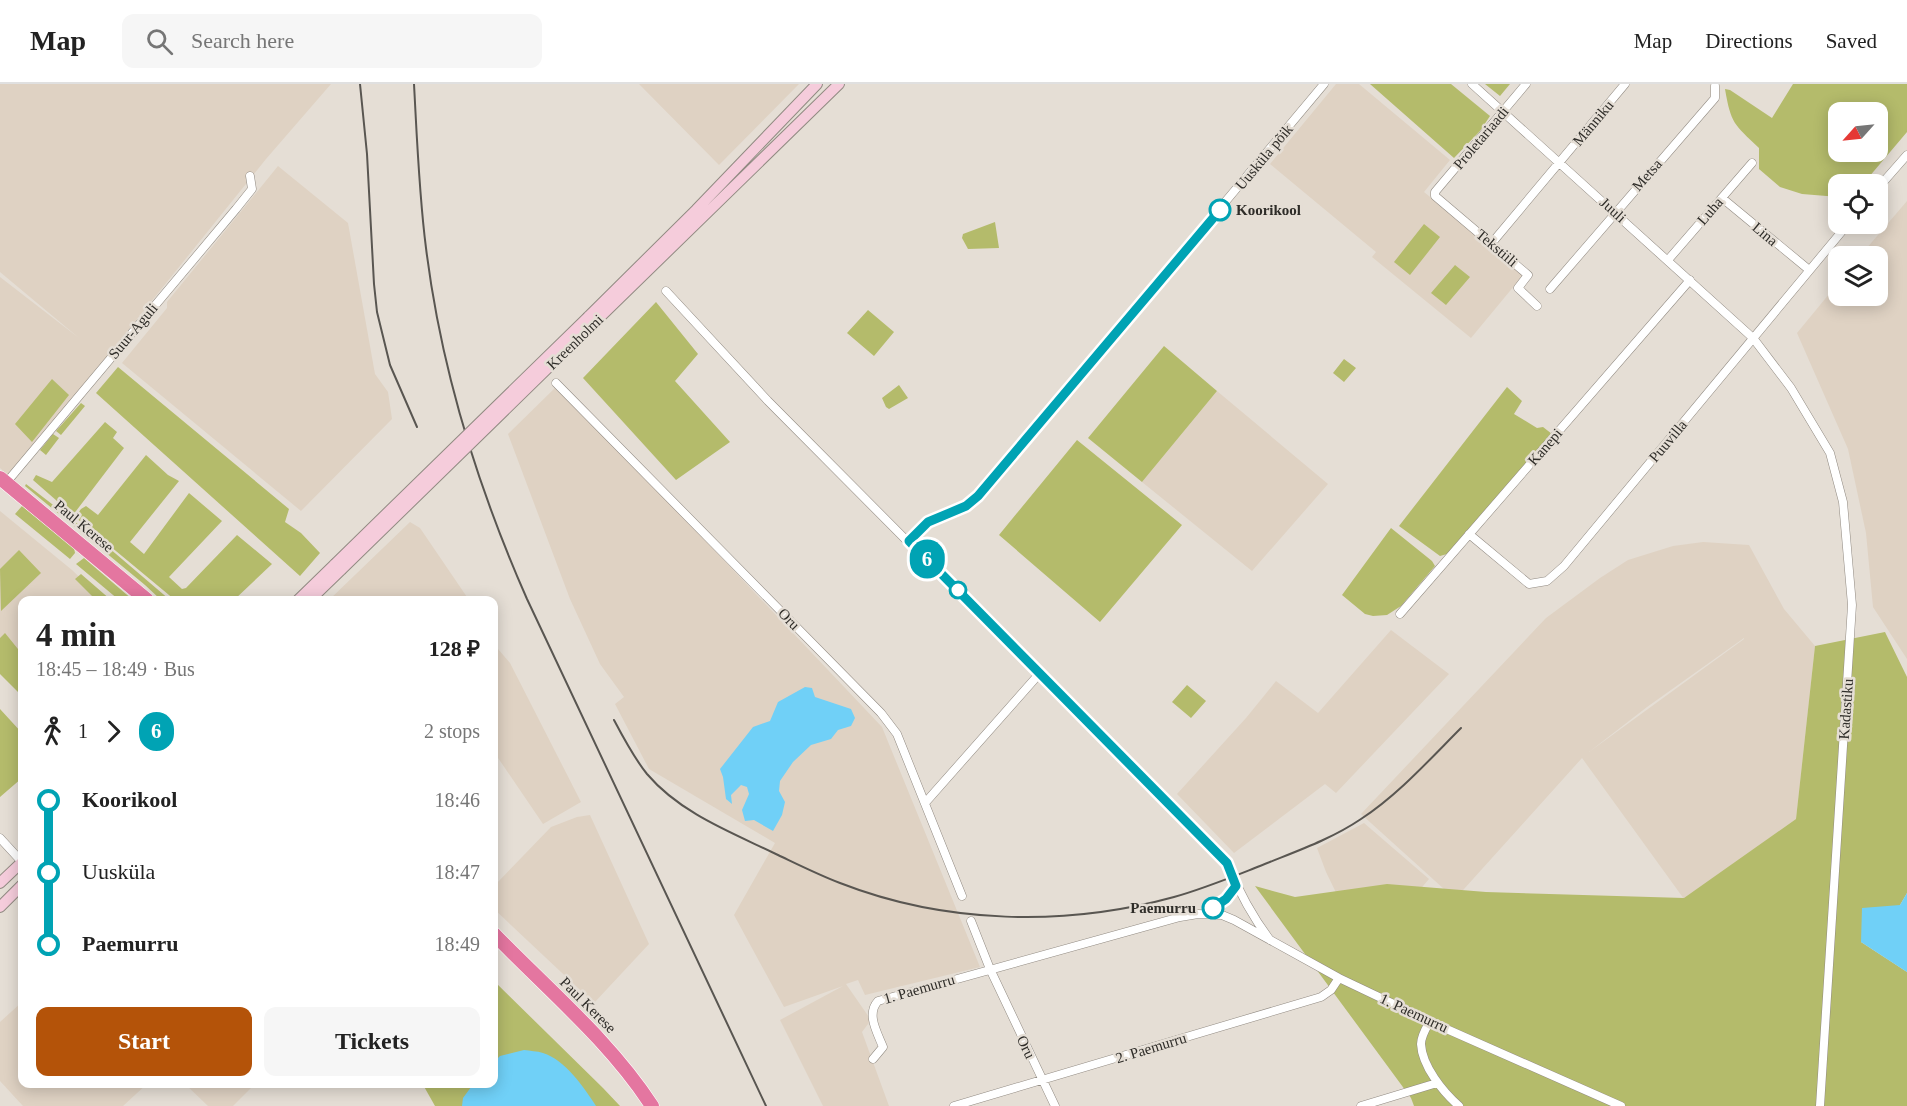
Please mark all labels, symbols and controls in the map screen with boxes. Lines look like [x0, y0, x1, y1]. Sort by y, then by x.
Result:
search box [122, 14, 542, 68]
text: Map [30, 25, 86, 56]
icon: search [143, 25, 176, 58]
text: Search here [191, 28, 294, 53]
text: Map [1634, 29, 1672, 53]
text: Directions [1705, 29, 1793, 53]
text: Saved [1826, 29, 1877, 53]
street label: Männiku [1569, 97, 1617, 149]
north arrow [1828, 102, 1888, 162]
map controls [1828, 102, 1888, 306]
street label: Proletariaadi [1450, 104, 1512, 172]
street label: Uusküla põik [1232, 121, 1296, 193]
street label: Metsa [1629, 156, 1665, 194]
button: locate [1828, 174, 1888, 234]
street label: Juuli [1597, 194, 1629, 226]
street label: Luha [1694, 194, 1726, 228]
marker: Koorikool [1209, 199, 1231, 221]
place label: Koorikool [1236, 202, 1301, 218]
street label: Lina [1749, 219, 1781, 249]
street label: Tekstiili [1473, 226, 1521, 270]
button: layers [1828, 246, 1888, 306]
street label: Suur-Aguli [105, 300, 161, 362]
street label: Kreenholmi [544, 311, 606, 373]
street label: Puuvilla [1646, 416, 1690, 465]
street label: Kanepi [1525, 425, 1565, 469]
street label: Paul Kerese [51, 497, 117, 556]
line badge: 6 [908, 540, 946, 578]
text: 6 [922, 547, 932, 571]
unlabelled marker [949, 581, 967, 599]
street label: Oru [775, 605, 803, 633]
text: 4 min [36, 617, 116, 653]
text: 128 ₽ [429, 636, 480, 661]
text: 18:45 – 18:49 · Bus [36, 658, 195, 680]
street label: Kadastiku [1836, 678, 1856, 740]
icon: walk [36, 715, 69, 748]
icon: forward [97, 715, 130, 748]
text: 6 [151, 719, 162, 743]
text: 1 [78, 720, 88, 742]
text: 2 stops [424, 720, 480, 742]
text: Koorikool [82, 787, 177, 812]
text: 18:46 [434, 789, 480, 811]
text: Uusküla [82, 859, 155, 884]
text: 18:47 [434, 861, 480, 883]
marker: Paemurru [1202, 897, 1224, 919]
place label: Paemurru [1130, 900, 1196, 916]
text: Paemurru [82, 931, 179, 956]
text: 18:49 [434, 933, 480, 955]
street label: 1. Paemurru [882, 971, 957, 1007]
street label: Paul Kerese [557, 974, 619, 1036]
street label: 1. Paemurru [1377, 990, 1451, 1036]
button: Start [36, 1007, 252, 1076]
button: Tickets [264, 1007, 480, 1076]
street label: 2. Paemurru [1114, 1029, 1189, 1066]
street label: Oru [1014, 1033, 1038, 1061]

